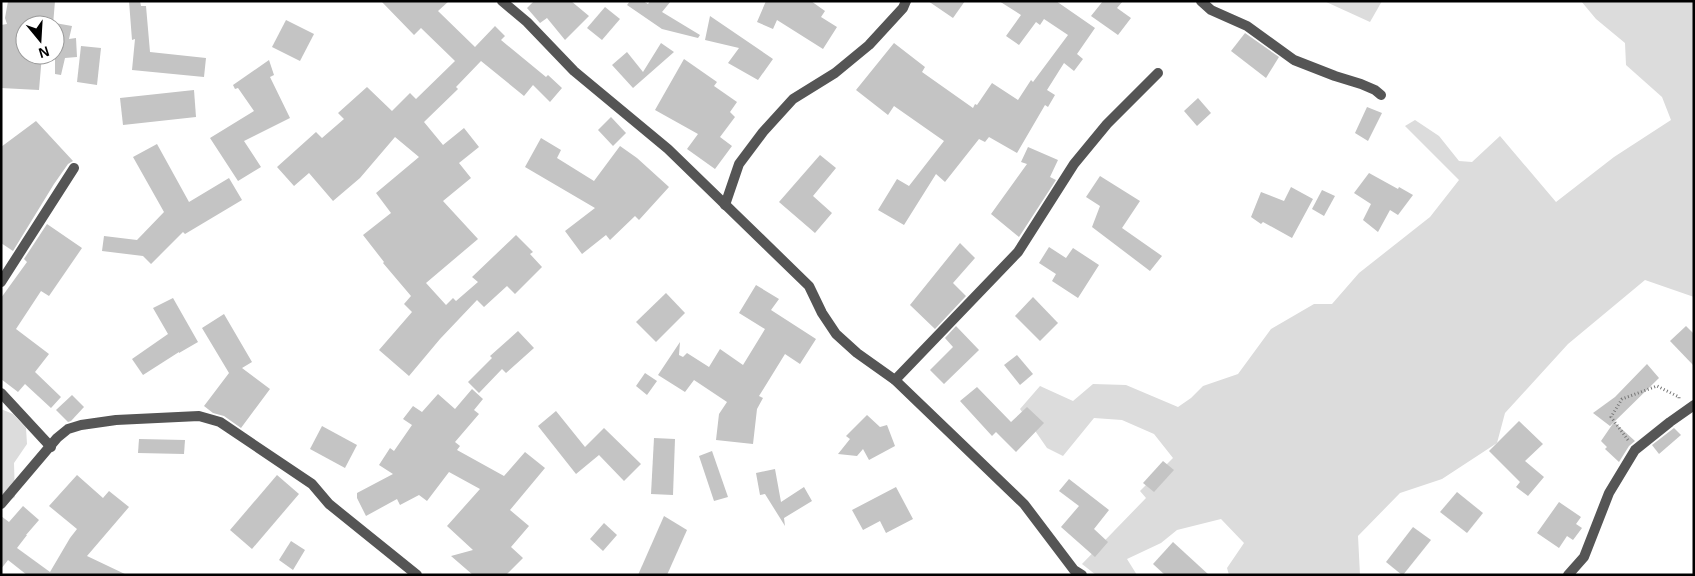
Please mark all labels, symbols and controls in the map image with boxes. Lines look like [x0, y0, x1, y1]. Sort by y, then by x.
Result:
north arrow [15, 15, 65, 65]
text: N [37, 43, 51, 62]

